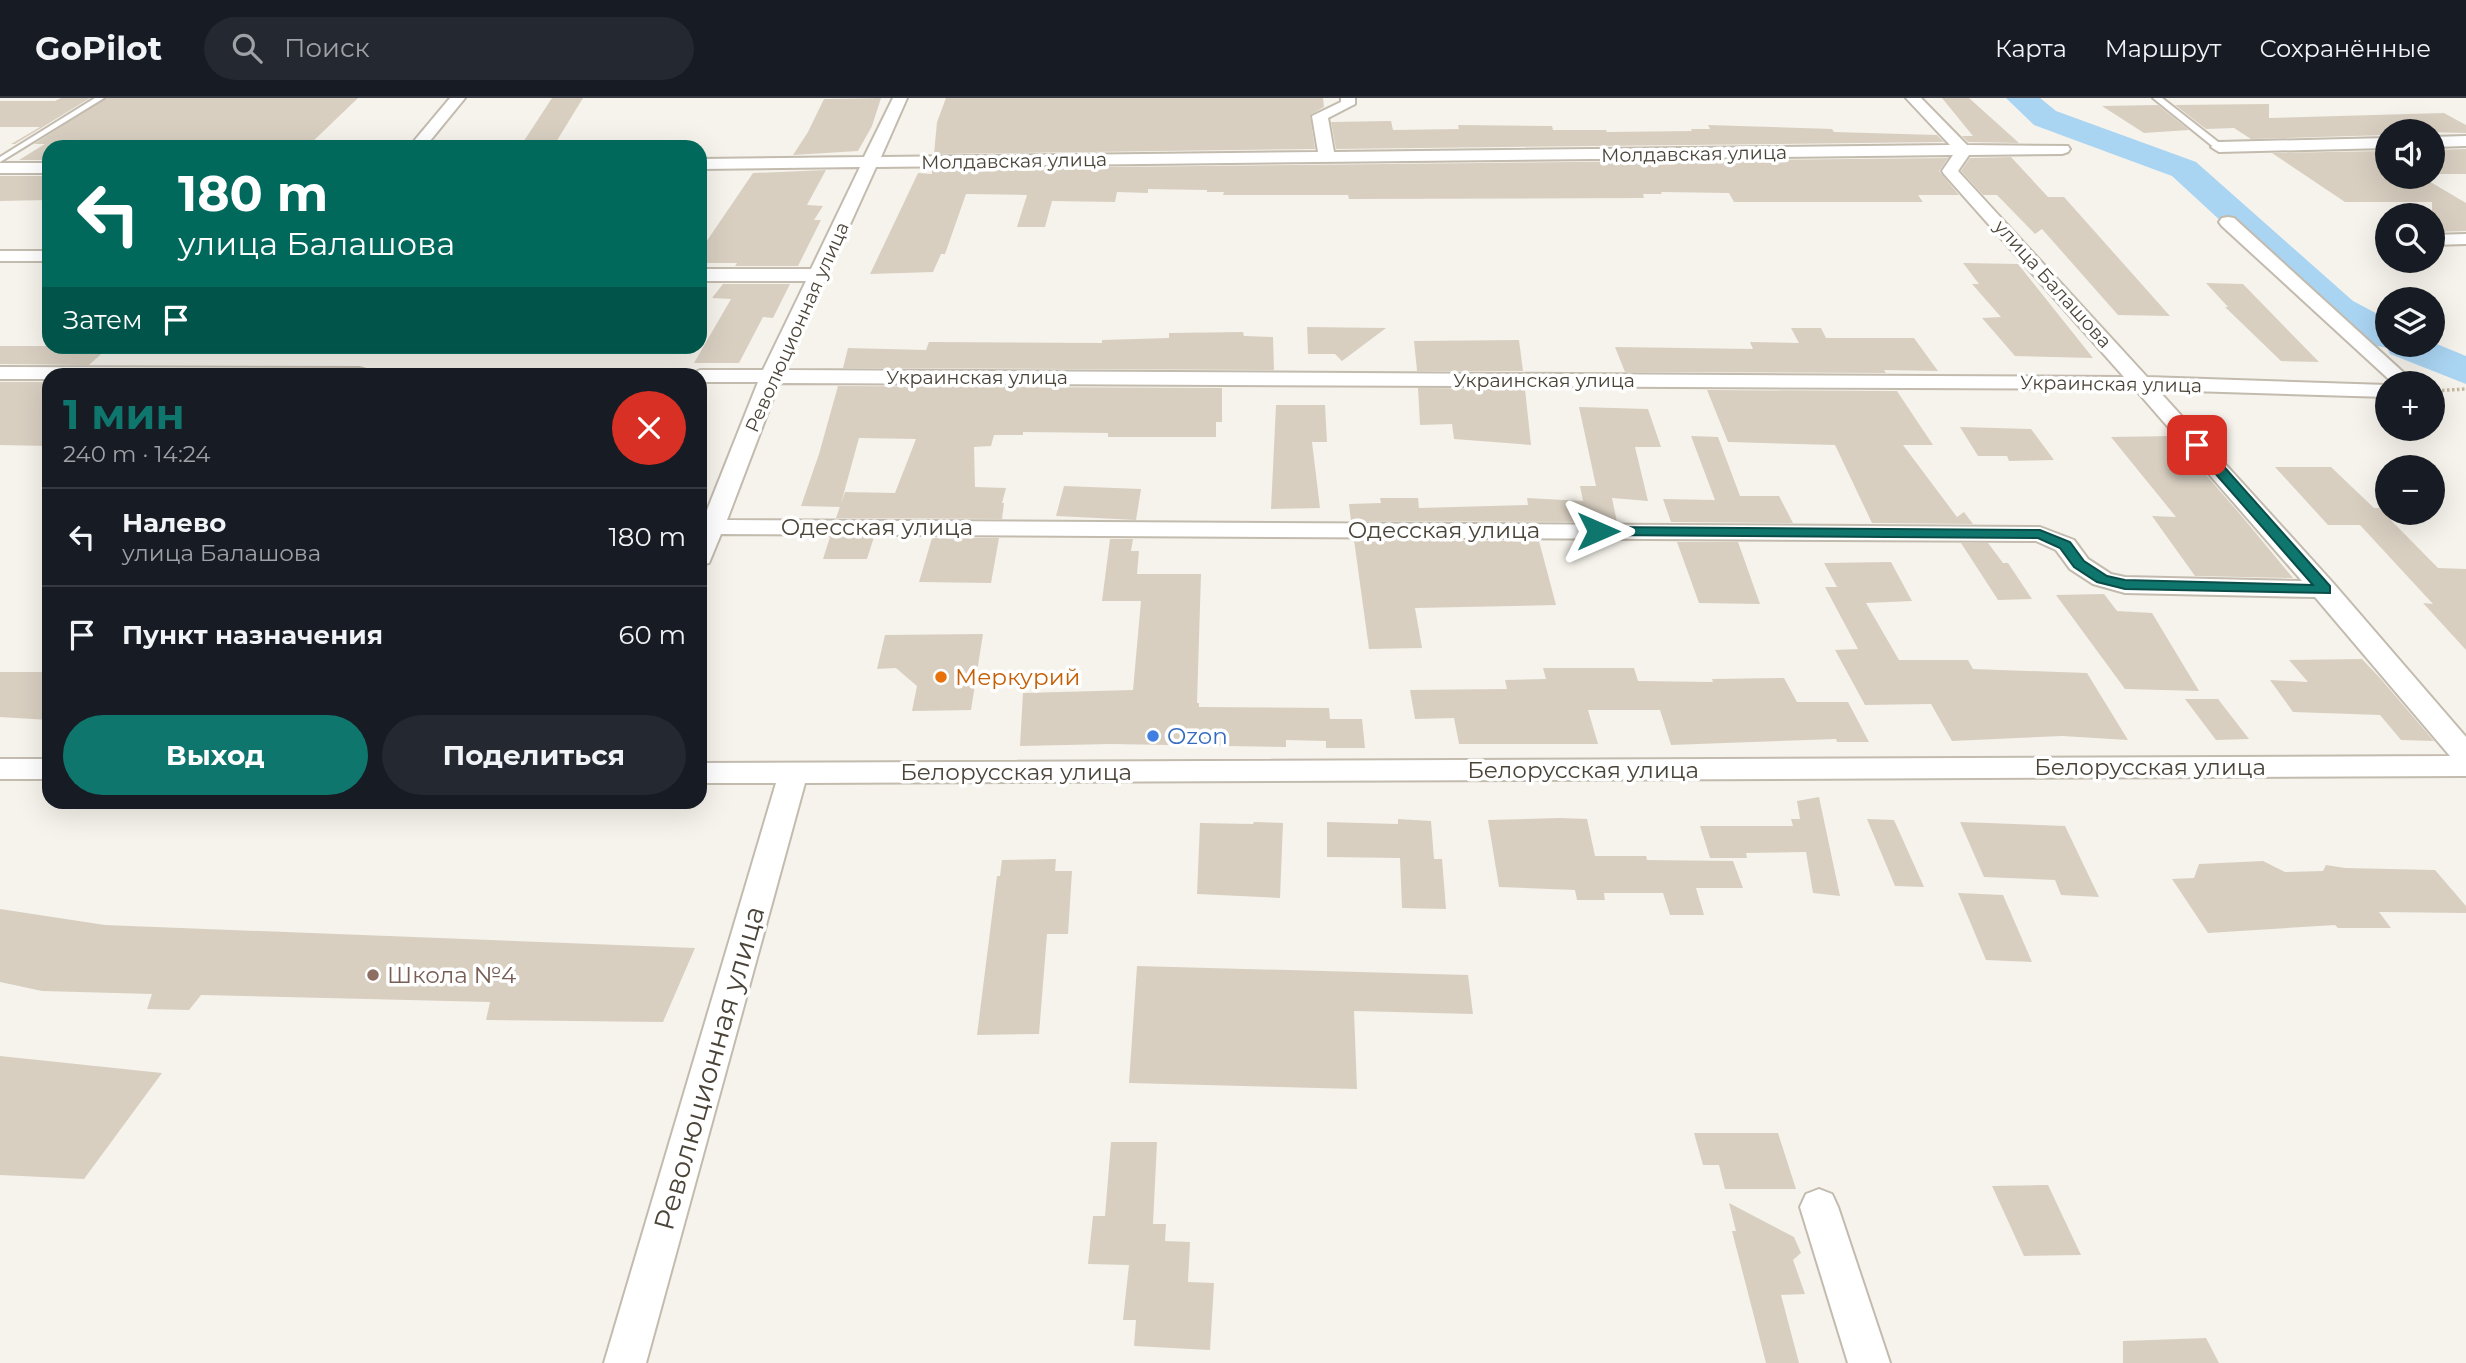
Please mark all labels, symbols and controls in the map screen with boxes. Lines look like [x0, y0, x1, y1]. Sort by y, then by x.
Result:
search box [204, 17, 694, 80]
text: GoPilot [35, 28, 162, 68]
icon: search [228, 29, 266, 67]
text: Поиск [284, 32, 370, 64]
text: Карта [1995, 34, 2067, 63]
text: Маршрут [2105, 34, 2221, 63]
text: Сохранённые [2259, 34, 2431, 63]
map controls [2375, 119, 2445, 525]
button: sound [2375, 119, 2445, 189]
street label: Молдавская улица [1601, 141, 1787, 167]
street label: Молдавская улица [921, 148, 1107, 174]
text: 180 m [178, 164, 328, 223]
icon: left [63, 168, 154, 259]
button: search [2375, 203, 2445, 273]
street label: улица Балашова [1989, 214, 2117, 353]
street label: Революционная улица [740, 218, 854, 436]
text: улица Балашова [178, 224, 455, 263]
button: layers [2375, 287, 2445, 357]
icon: arrive [157, 301, 195, 339]
text: Затем [63, 304, 143, 336]
street label: Украинская улица [886, 366, 1068, 389]
street label: Украинская улица [1453, 369, 1635, 392]
street label: Украинская улица [2020, 371, 2202, 397]
button: + [2375, 371, 2445, 441]
text: 1 мин [63, 388, 185, 440]
button: close [612, 391, 686, 465]
pin [2167, 415, 2227, 475]
icon: arrive [2178, 426, 2216, 464]
text: 240 m · 14:24 [63, 440, 211, 468]
button: − [2375, 455, 2445, 525]
position arrow [1561, 494, 1635, 568]
text: Налево [122, 507, 226, 539]
street label: Одесская улица [781, 513, 973, 541]
street label: Одесская улица [1348, 516, 1540, 544]
icon: left [63, 518, 101, 556]
text: 180 m [608, 521, 686, 553]
text: улица Балашова [122, 539, 321, 567]
icon: arrive [63, 616, 101, 654]
text: Пункт назначения [122, 619, 383, 651]
text: 60 m [619, 619, 686, 651]
place label: Меркурий [955, 663, 1080, 691]
marker: Меркурий [933, 669, 949, 685]
button: Выход [63, 715, 368, 795]
button: Поделиться [382, 715, 686, 795]
place label: Ozon [1167, 722, 1228, 750]
marker: Ozon [1145, 728, 1161, 744]
street label: Белорусская улица [2034, 753, 2266, 781]
street label: Белорусская улица [1467, 756, 1699, 784]
street label: Белорусская улица [900, 758, 1132, 786]
street label: Революционная улица [646, 902, 772, 1234]
place label: Школа №4 [387, 961, 516, 989]
marker: Школа №4 [365, 967, 381, 983]

